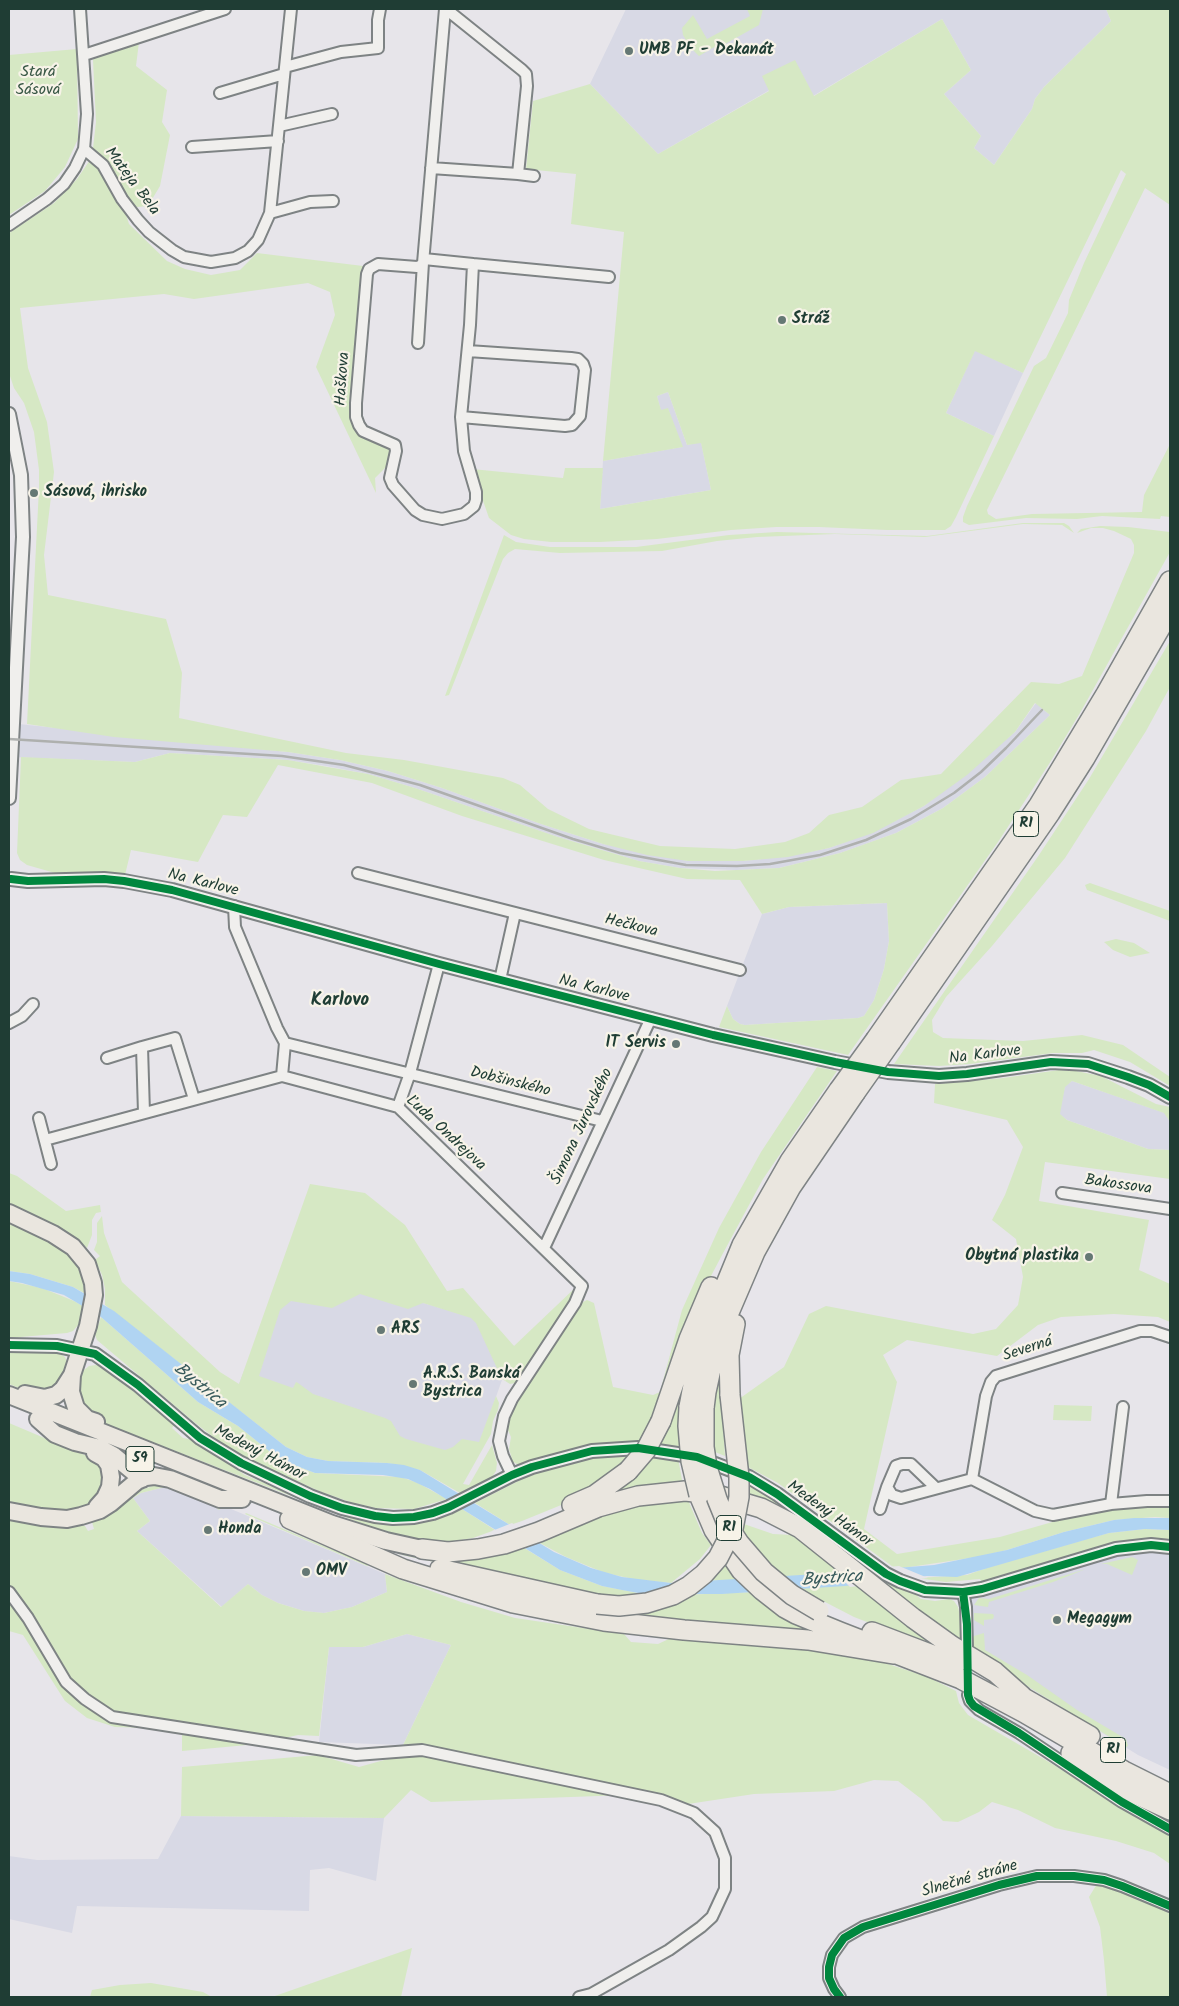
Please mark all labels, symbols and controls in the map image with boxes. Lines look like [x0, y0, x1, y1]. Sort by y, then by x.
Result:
place label: UMB PF - Dekanát [639, 41, 774, 61]
marker: UMB PF - Dekanát [623, 45, 635, 57]
park label: Stará Sásová [16, 63, 60, 101]
street label: Mateja Bela [99, 144, 163, 220]
place label: Stráž [792, 310, 829, 330]
marker: Stráž [776, 314, 788, 326]
street label: Haškova [333, 351, 355, 407]
place label: Sásová, ihrisko [44, 483, 147, 503]
marker: Sásová, ihrisko [28, 487, 40, 499]
road number: R1 [1014, 812, 1038, 836]
street label: Na Karlove [166, 866, 240, 902]
street label: Hečkova [602, 911, 660, 943]
street label: Na Karlove [557, 972, 631, 1008]
district label: Karlovo [311, 991, 369, 1013]
place label: IT Servis [605, 1034, 666, 1054]
marker: IT Servis [670, 1038, 682, 1050]
street label: Na Karlove [948, 1042, 1022, 1070]
street label: Dobšinského [468, 1064, 552, 1102]
street label: Šimona Jurovského [548, 1066, 618, 1188]
street label: Ľuda Ondrejova [401, 1092, 489, 1176]
street label: Bakossova [1083, 1172, 1153, 1200]
place label: Obytná plastika [965, 1247, 1079, 1267]
marker: Obytná plastika [1083, 1251, 1095, 1263]
place label: ARS [391, 1320, 420, 1340]
marker: ARS [375, 1324, 387, 1336]
street label: Severná [1001, 1333, 1055, 1367]
water label: Bystrica [168, 1359, 230, 1415]
place label: A.R.S. Banská Bystrica [423, 1365, 520, 1403]
marker: A.R.S. Banská Bystrica [407, 1378, 419, 1390]
street label: Medený Hámor [210, 1422, 308, 1486]
road number: 59 [126, 1446, 154, 1472]
street label: Medený Hámor [782, 1478, 876, 1552]
road number: R1 [716, 1516, 742, 1540]
place label: Honda [218, 1520, 261, 1540]
marker: Honda [202, 1524, 214, 1536]
place label: OMV [316, 1562, 347, 1582]
marker: OMV [300, 1566, 312, 1578]
water label: Bystrica [801, 1567, 863, 1593]
place label: Megagym [1067, 1610, 1132, 1630]
marker: Megagym [1051, 1614, 1063, 1626]
road number: R1 [1100, 1738, 1126, 1762]
street label: Slnečné stráne [920, 1857, 1020, 1903]

